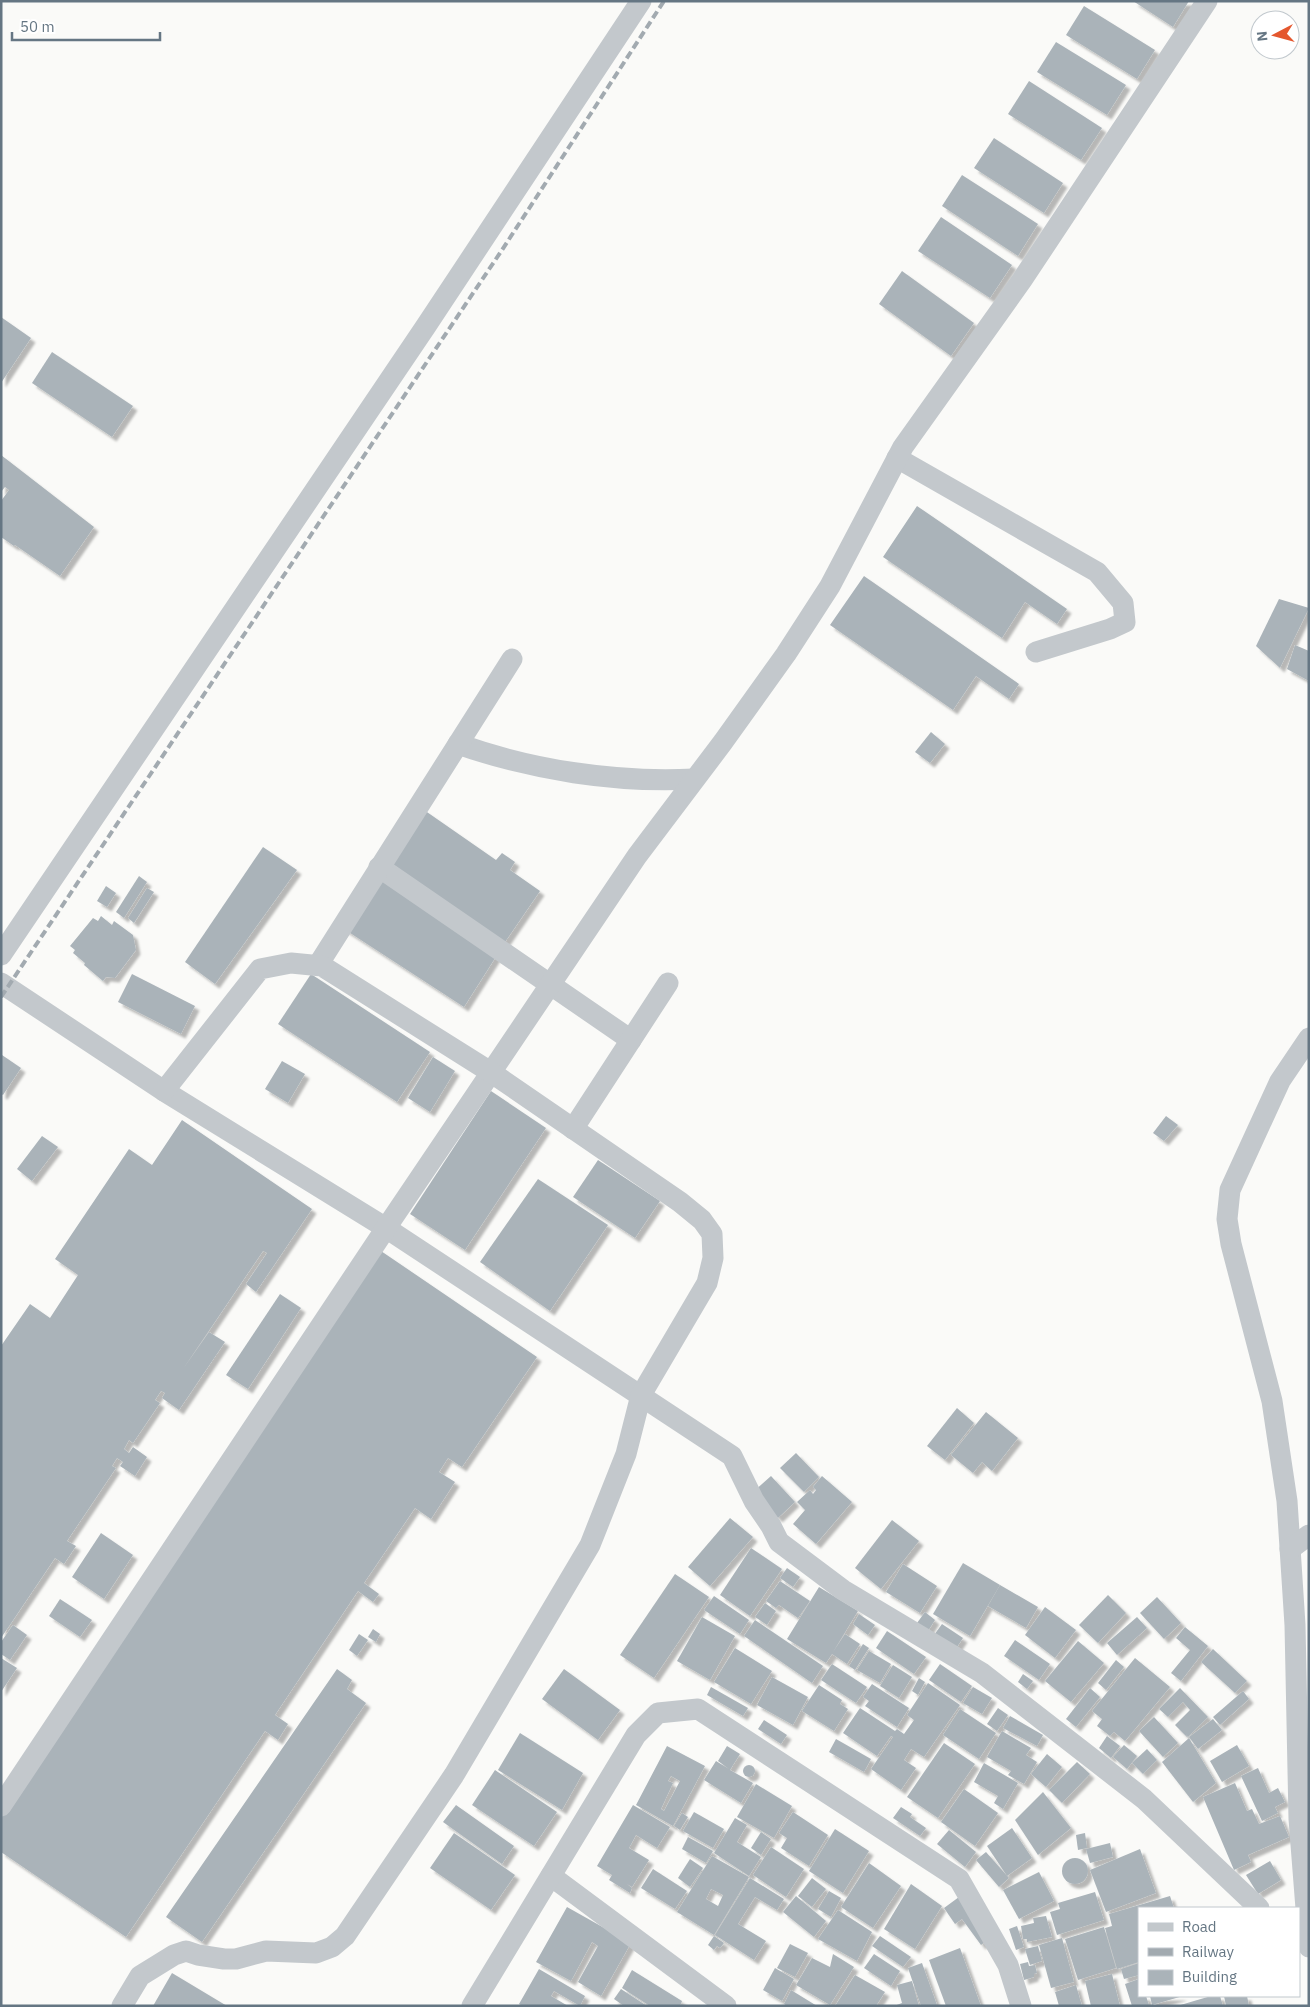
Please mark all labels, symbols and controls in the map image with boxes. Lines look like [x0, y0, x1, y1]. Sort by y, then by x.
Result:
scale bar [12, 10, 160, 42]
north arrow [1250, 10, 1300, 60]
text: 50 m [20, 17, 55, 36]
text: N [1253, 30, 1272, 42]
legend [1138, 1907, 1300, 1997]
text: Road [1182, 1917, 1217, 1936]
text: Railway [1182, 1942, 1235, 1961]
text: Building [1182, 1967, 1237, 1986]

